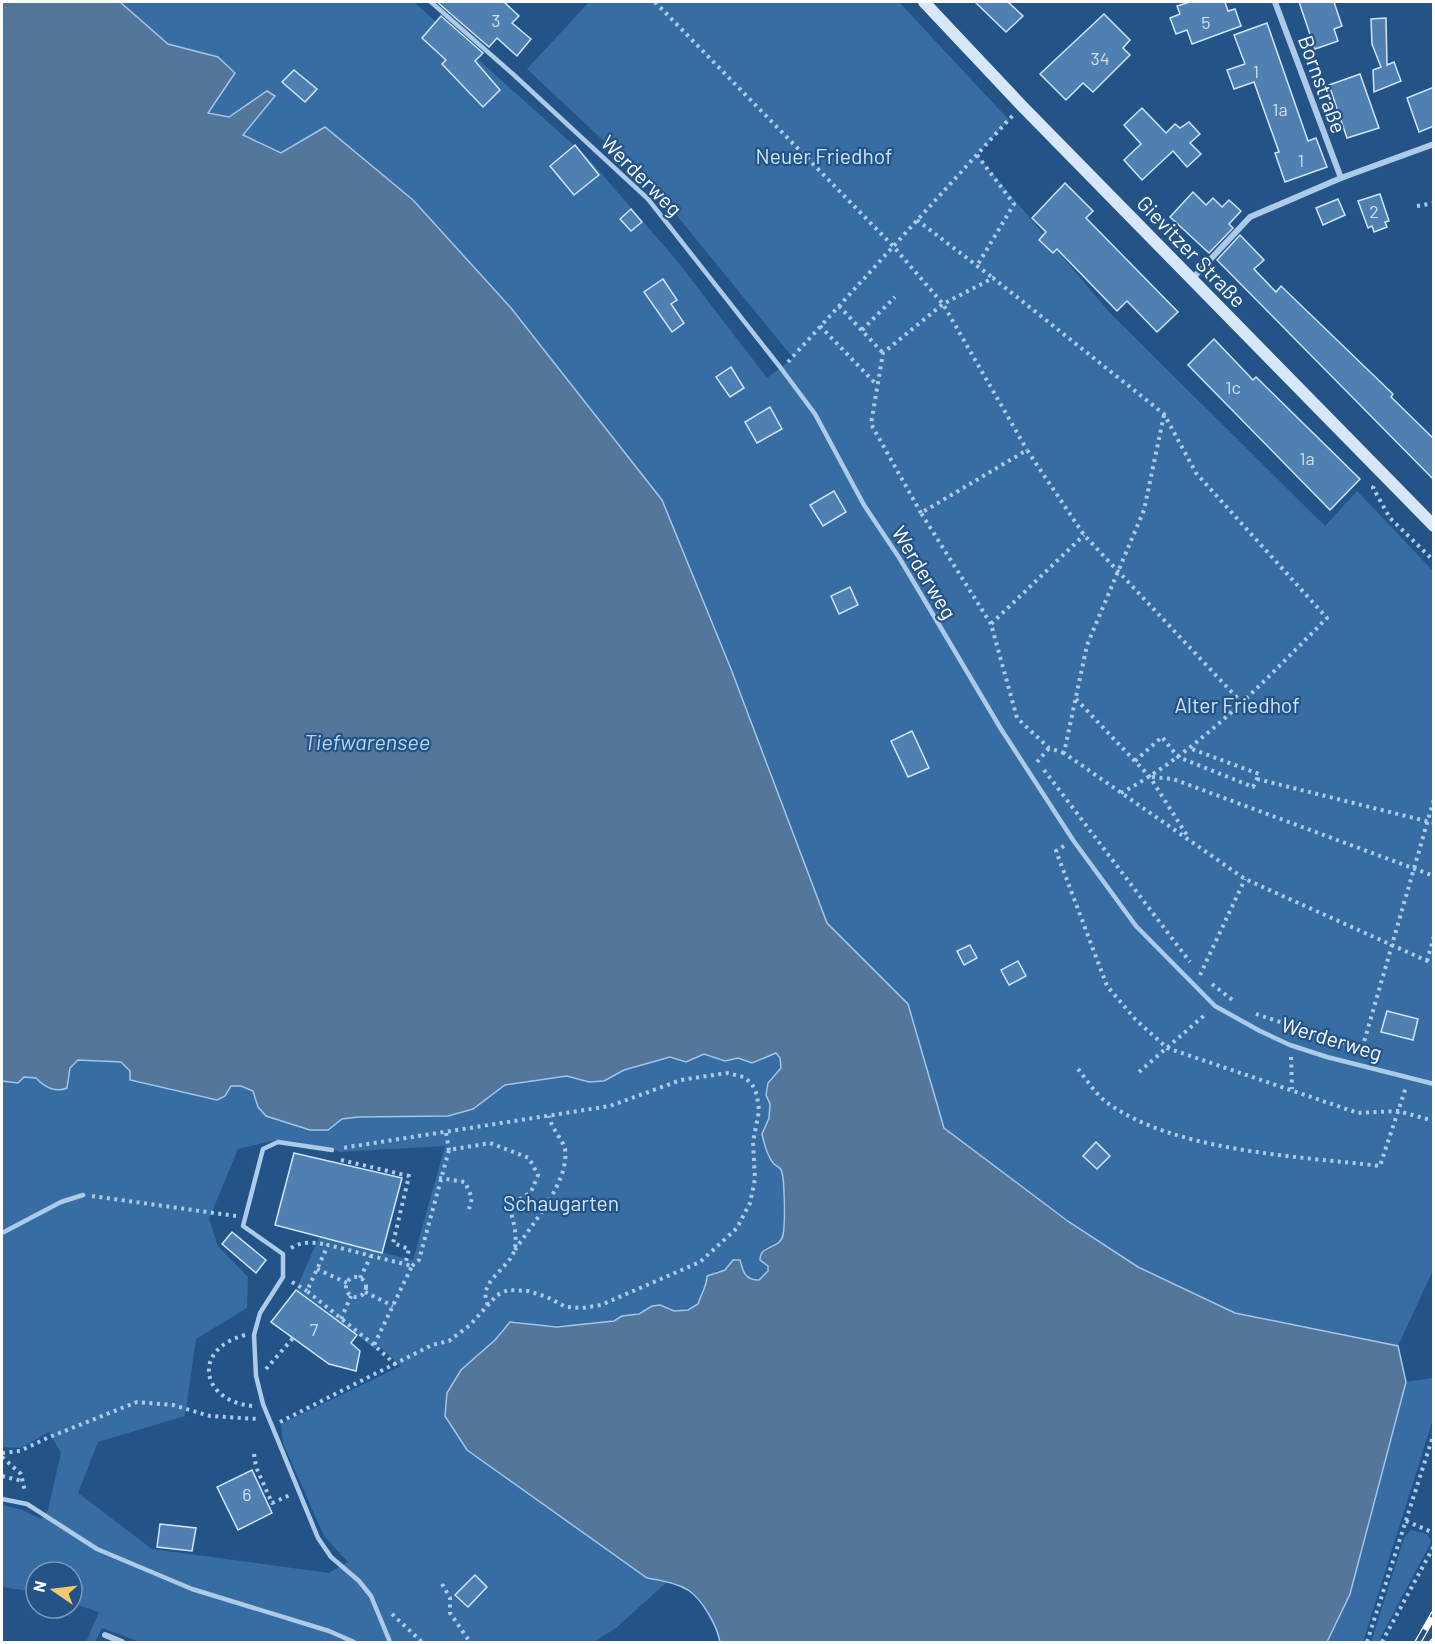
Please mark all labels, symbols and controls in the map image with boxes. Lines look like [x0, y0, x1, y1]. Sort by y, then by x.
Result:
house number: 3 [491, 9, 501, 31]
house number: 5 [1201, 11, 1211, 33]
street label: Bornstraße [1294, 32, 1352, 136]
house number: 34 [1090, 47, 1110, 69]
house number: 1 [1253, 60, 1259, 82]
house number: 1a [1272, 98, 1288, 120]
street label: Werderweg [596, 129, 688, 221]
park label: Neuer Friedhof [756, 143, 892, 168]
house number: 1 [1298, 149, 1304, 171]
street label: Gievitzer Straße [1132, 190, 1252, 312]
house number: 2 [1369, 200, 1379, 222]
house number: 1c [1225, 376, 1241, 398]
house number: 1a [1299, 447, 1315, 469]
street label: Werderweg [887, 521, 963, 623]
park label: Alter Friedhof [1174, 692, 1300, 717]
water label: Tiefwarensee [304, 728, 430, 754]
street label: Werderweg [1278, 1011, 1386, 1065]
park label: Schaugarten [503, 1190, 619, 1215]
house number: 7 [310, 1318, 319, 1340]
house number: 6 [242, 1483, 252, 1505]
north arrow [24, 1560, 84, 1620]
text: N [28, 1579, 49, 1594]

